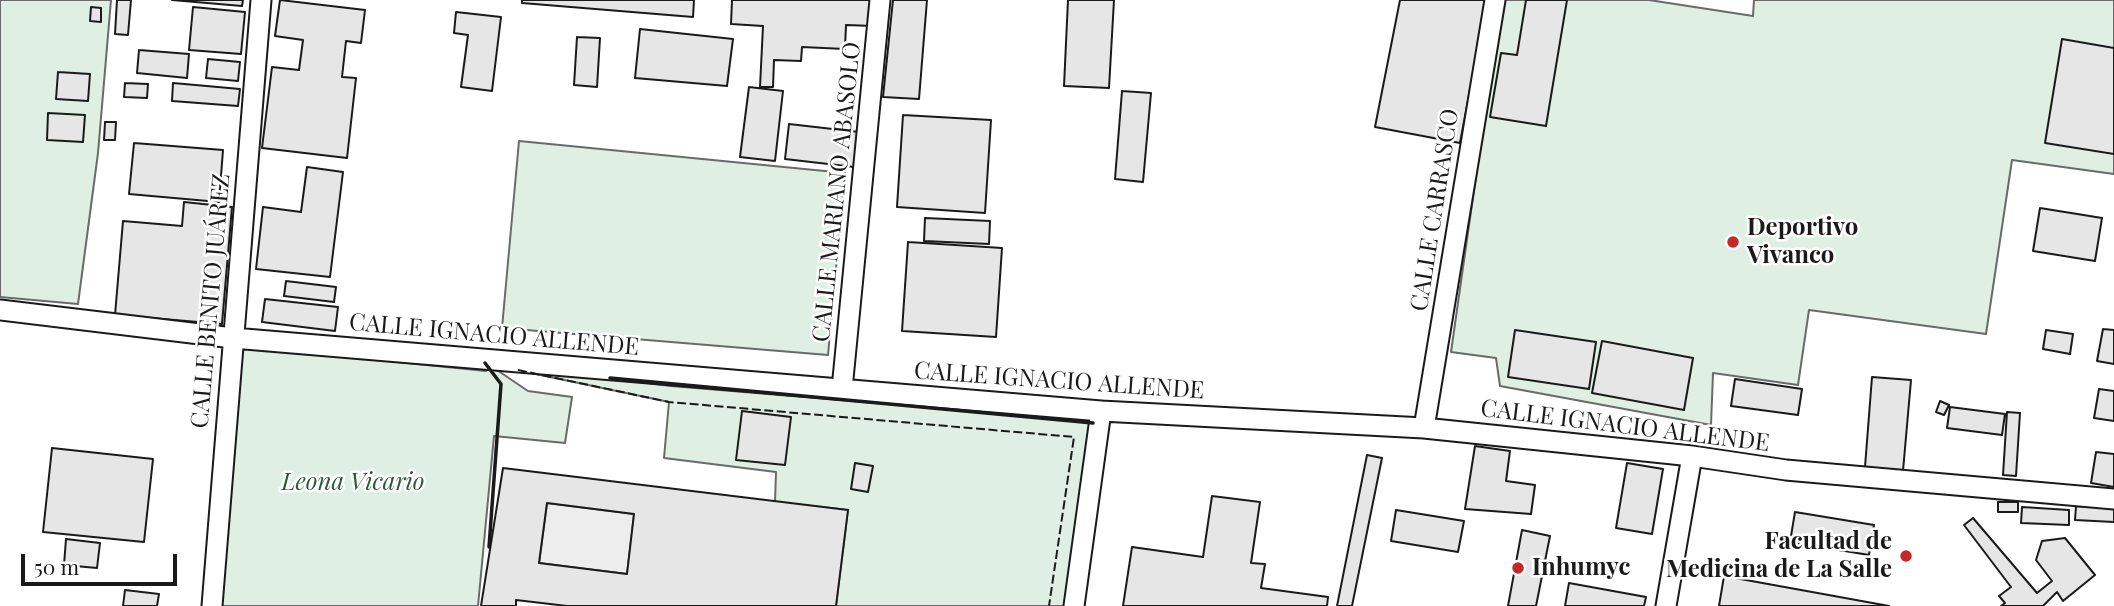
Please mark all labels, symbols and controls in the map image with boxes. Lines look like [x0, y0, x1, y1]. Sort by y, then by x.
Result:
street label: CALLE MARIANO ABASOLO [807, 41, 867, 343]
street label: CALLE CARRASCO [1405, 107, 1465, 313]
street label: CALLE BENITO JUÁREZ [186, 172, 236, 430]
place label: Deportivo Vivanco [1747, 214, 1858, 270]
marker: Deportivo Vivanco [1725, 234, 1741, 250]
street label: CALLE IGNACIO ALLENDE [348, 308, 640, 362]
street label: CALLE IGNACIO ALLENDE [913, 356, 1205, 406]
street label: CALLE IGNACIO ALLENDE [1479, 394, 1771, 458]
park label: Leona Vicario [281, 469, 425, 497]
place label: Facultad de Medicina de La Salle [1666, 528, 1892, 584]
scale bar [24, 540, 180, 584]
marker: Facultad de Medicina de La Salle [1898, 548, 1914, 564]
text: 50 m [34, 552, 79, 580]
place label: Inhumyc [1532, 554, 1630, 582]
marker: Inhumyc [1510, 560, 1526, 576]

